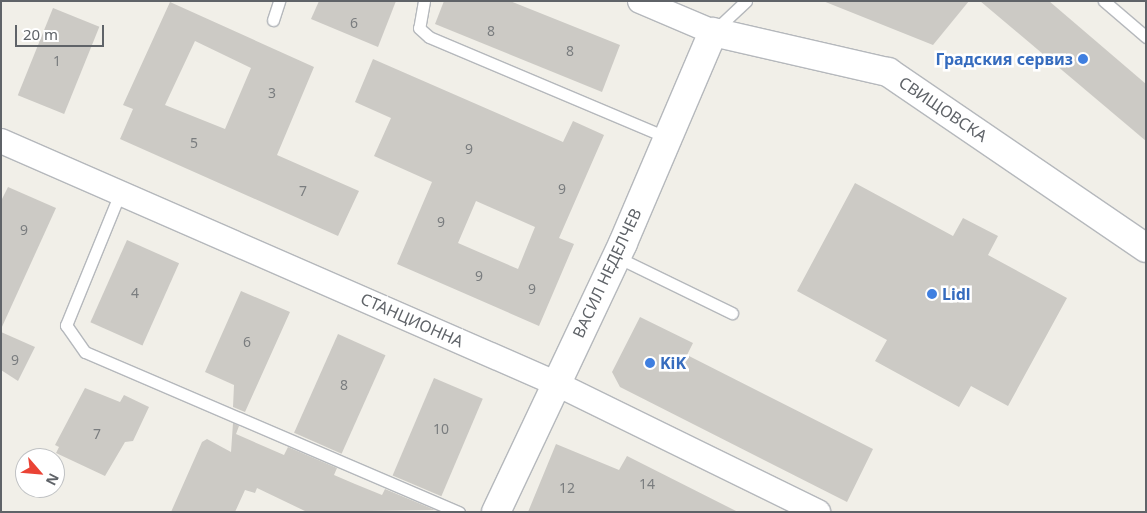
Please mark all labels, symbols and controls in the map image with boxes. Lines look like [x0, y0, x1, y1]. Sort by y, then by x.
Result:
scale bar [18, 15, 106, 47]
house number: 6 [350, 15, 358, 31]
house number: 8 [487, 23, 495, 39]
text: 20 m [23, 24, 58, 44]
house number: 8 [566, 43, 574, 59]
place label: Градския сервиз [935, 49, 1073, 69]
house number: 1 [53, 53, 61, 69]
marker: Градския сервиз [1077, 53, 1089, 65]
street label: СВИЩОВСКА [895, 72, 991, 146]
house number: 3 [268, 85, 276, 101]
house number: 5 [190, 135, 198, 151]
house number: 9 [465, 141, 473, 157]
house number: 9 [558, 181, 566, 197]
house number: 7 [299, 183, 307, 199]
street label: ВАСИЛ НЕДЕЛЧЕВ [569, 205, 645, 341]
house number: 9 [437, 214, 445, 230]
house number: 9 [20, 222, 28, 238]
house number: 9 [475, 268, 483, 284]
house number: 9 [528, 281, 536, 297]
place label: Lidl [942, 284, 971, 304]
house number: 4 [131, 285, 139, 301]
marker: Lidl [926, 288, 938, 300]
street label: СТАНЦИОННА [358, 289, 466, 351]
house number: 6 [243, 334, 251, 350]
house number: 9 [11, 352, 19, 368]
place label: KiK [660, 353, 686, 373]
marker: KiK [644, 357, 656, 369]
house number: 8 [340, 377, 348, 393]
house number: 10 [433, 421, 449, 437]
house number: 7 [93, 426, 101, 442]
north arrow [15, 448, 65, 498]
text: N [42, 470, 64, 489]
house number: 14 [639, 476, 655, 492]
house number: 12 [559, 480, 575, 496]

